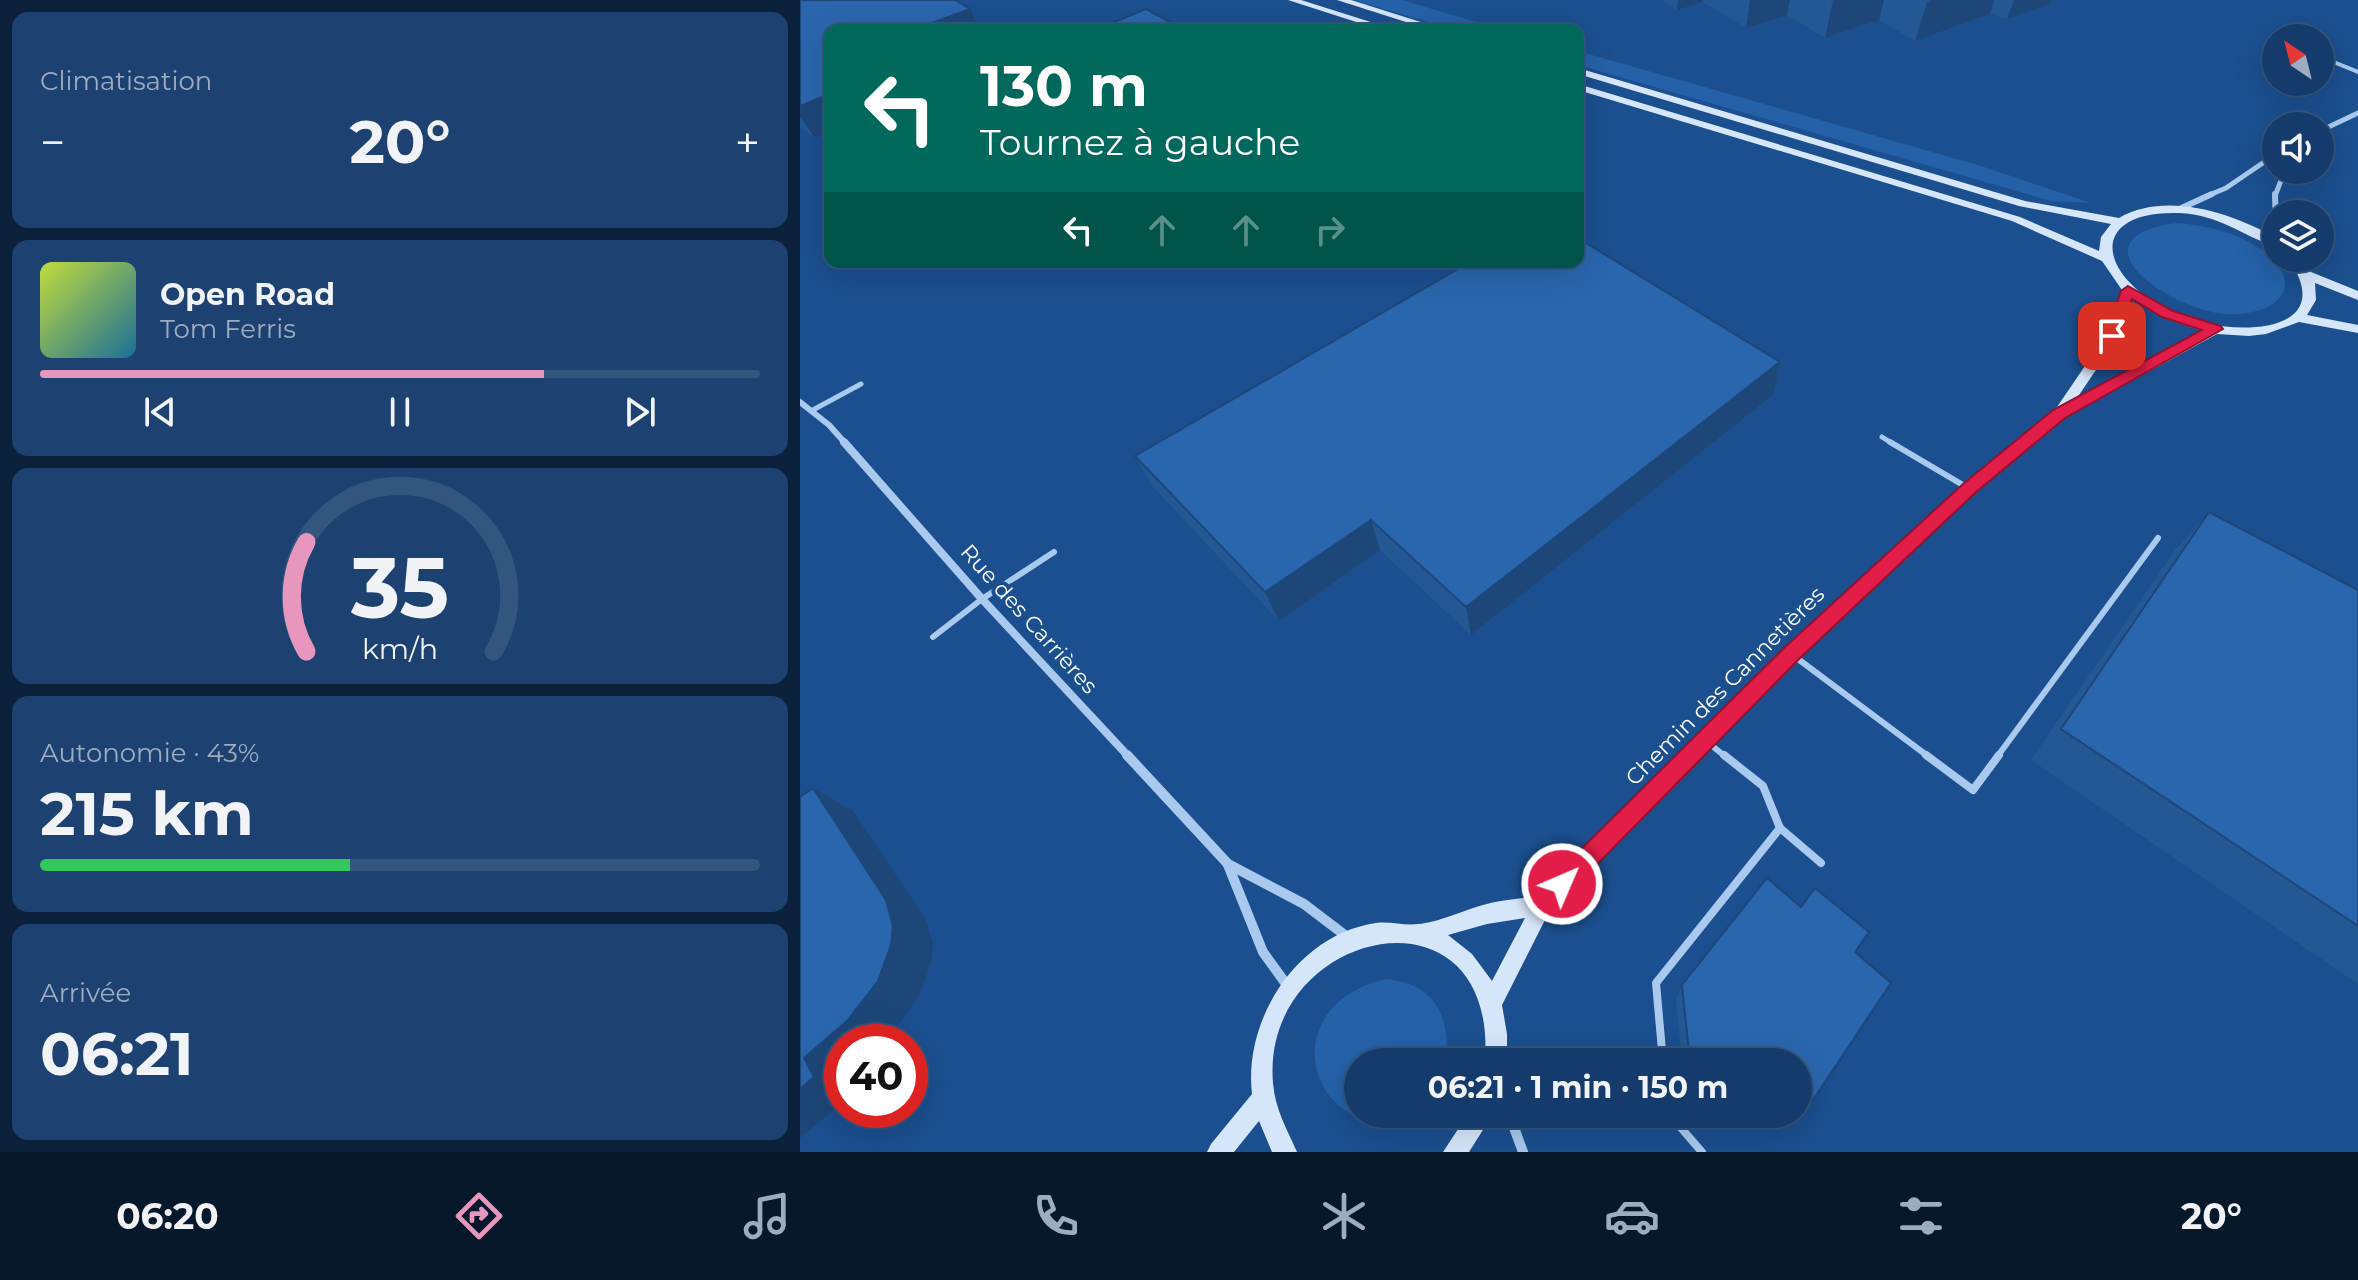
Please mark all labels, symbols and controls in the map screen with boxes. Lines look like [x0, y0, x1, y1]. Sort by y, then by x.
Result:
north arrow [2262, 24, 2334, 96]
map controls [2262, 24, 2334, 272]
text: 130 m [980, 52, 1148, 120]
icon: left [848, 56, 952, 160]
text: Climatisation [40, 65, 212, 97]
text: 20° [349, 105, 451, 178]
button: sound [2262, 112, 2334, 184]
text: − [40, 115, 65, 169]
text: + [735, 115, 760, 169]
text: Tournez à gauche [980, 120, 1300, 164]
button: layers [2262, 200, 2334, 272]
icon: left [1056, 208, 1100, 252]
icon: ahead [1140, 208, 1184, 252]
icon: ahead [1224, 208, 1268, 252]
icon: right [1308, 208, 1352, 252]
text: Open Road [160, 276, 335, 313]
pin [2078, 302, 2146, 370]
text: Tom Ferris [160, 313, 296, 345]
icon: arrive [2090, 314, 2134, 358]
icon: previous [138, 390, 182, 434]
icon: pause [378, 390, 422, 434]
icon: next [618, 390, 662, 434]
text: 35 [350, 537, 449, 639]
street label: Rue des Carrières [955, 539, 1103, 700]
street label: Chemin des Cannetières [1620, 581, 1830, 791]
text: km/h [362, 631, 438, 666]
text: Autonomie · 43% [40, 737, 259, 769]
text: 215 km [40, 777, 254, 850]
position arrow [1520, 842, 1604, 926]
text: Arrivée [40, 977, 131, 1009]
text: 06:21 [40, 1017, 194, 1090]
speed limit sign: 40 [824, 1024, 928, 1128]
text: 06:21 · 1 min · 150 m [1428, 1069, 1728, 1106]
icon: directions [451, 1188, 507, 1244]
icon: music [739, 1188, 795, 1244]
icon: phone [1028, 1188, 1084, 1244]
icon: climate [1316, 1188, 1372, 1244]
icon: car [1604, 1188, 1660, 1244]
icon: filters [1893, 1188, 1949, 1244]
text: 06:20 [116, 1194, 219, 1238]
text: 20° [2181, 1194, 2242, 1238]

